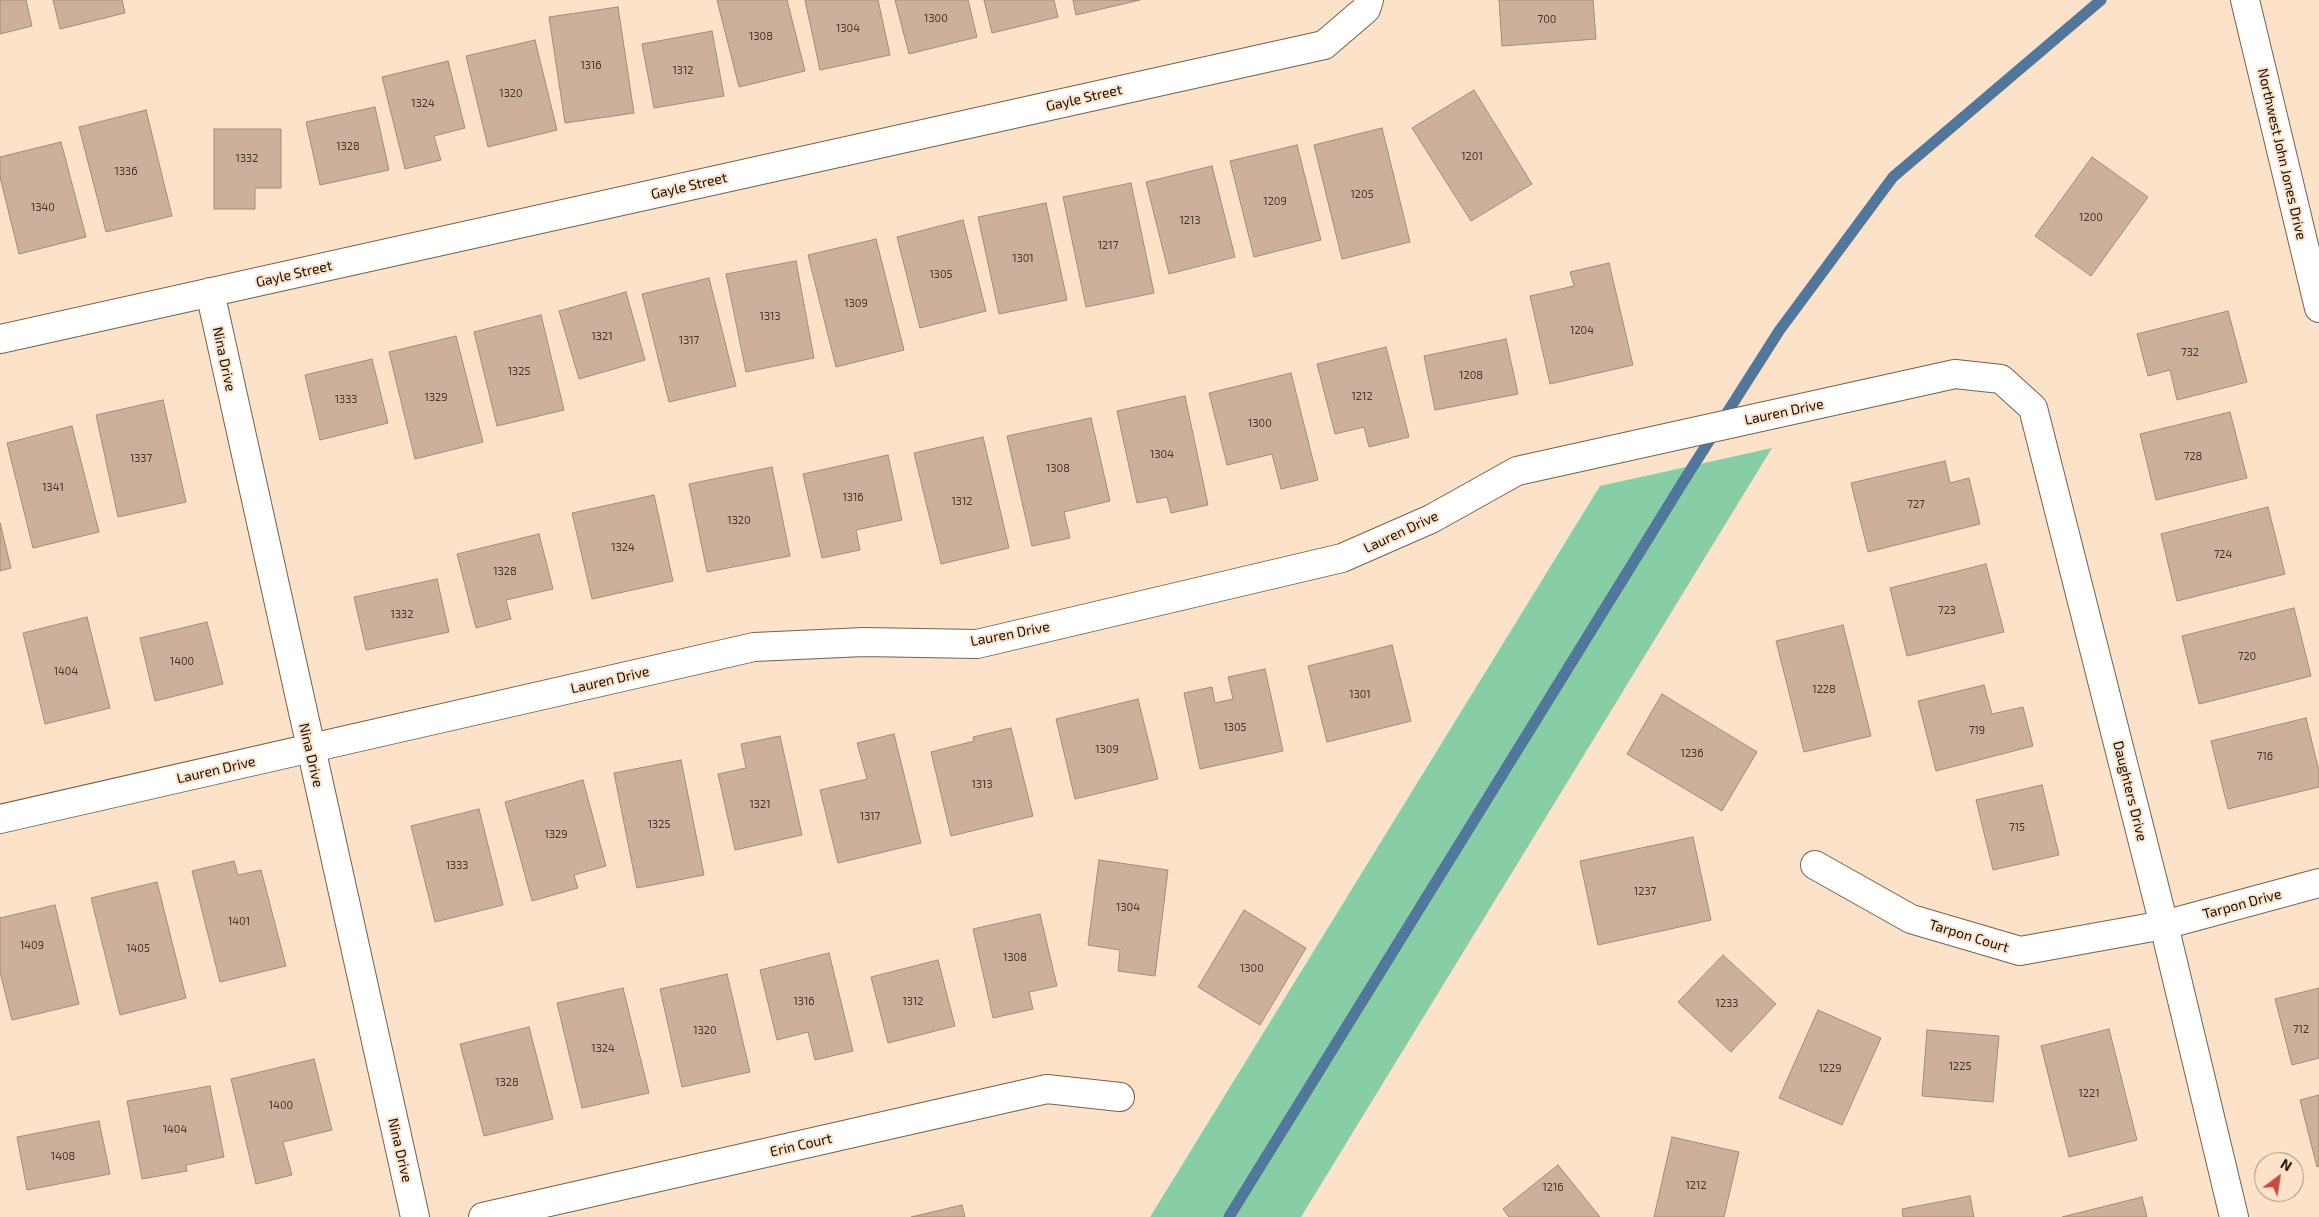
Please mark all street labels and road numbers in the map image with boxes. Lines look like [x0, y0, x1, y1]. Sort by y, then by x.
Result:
street label: Northwest John Jones Drive [2254, 67, 2310, 241]
street label: Gayle Street [1044, 81, 1124, 115]
street label: Gayle Street [649, 169, 729, 203]
street label: Gayle Street [254, 257, 334, 291]
street label: Nina Drive [209, 325, 239, 393]
street label: Lauren Drive [1743, 395, 1825, 429]
street label: Lauren Drive [1361, 507, 1441, 557]
street label: Lauren Drive [969, 618, 1051, 650]
street label: Lauren Drive [569, 663, 651, 697]
street label: Nina Drive [295, 721, 327, 789]
street label: Daughters Drive [2109, 739, 2151, 843]
street label: Lauren Drive [175, 753, 257, 787]
street label: Tarpon Drive [2201, 885, 2283, 923]
street label: Tarpon Court [1927, 916, 2011, 956]
street label: Nina Drive [384, 1116, 416, 1184]
street label: Erin Court [768, 1130, 834, 1160]

